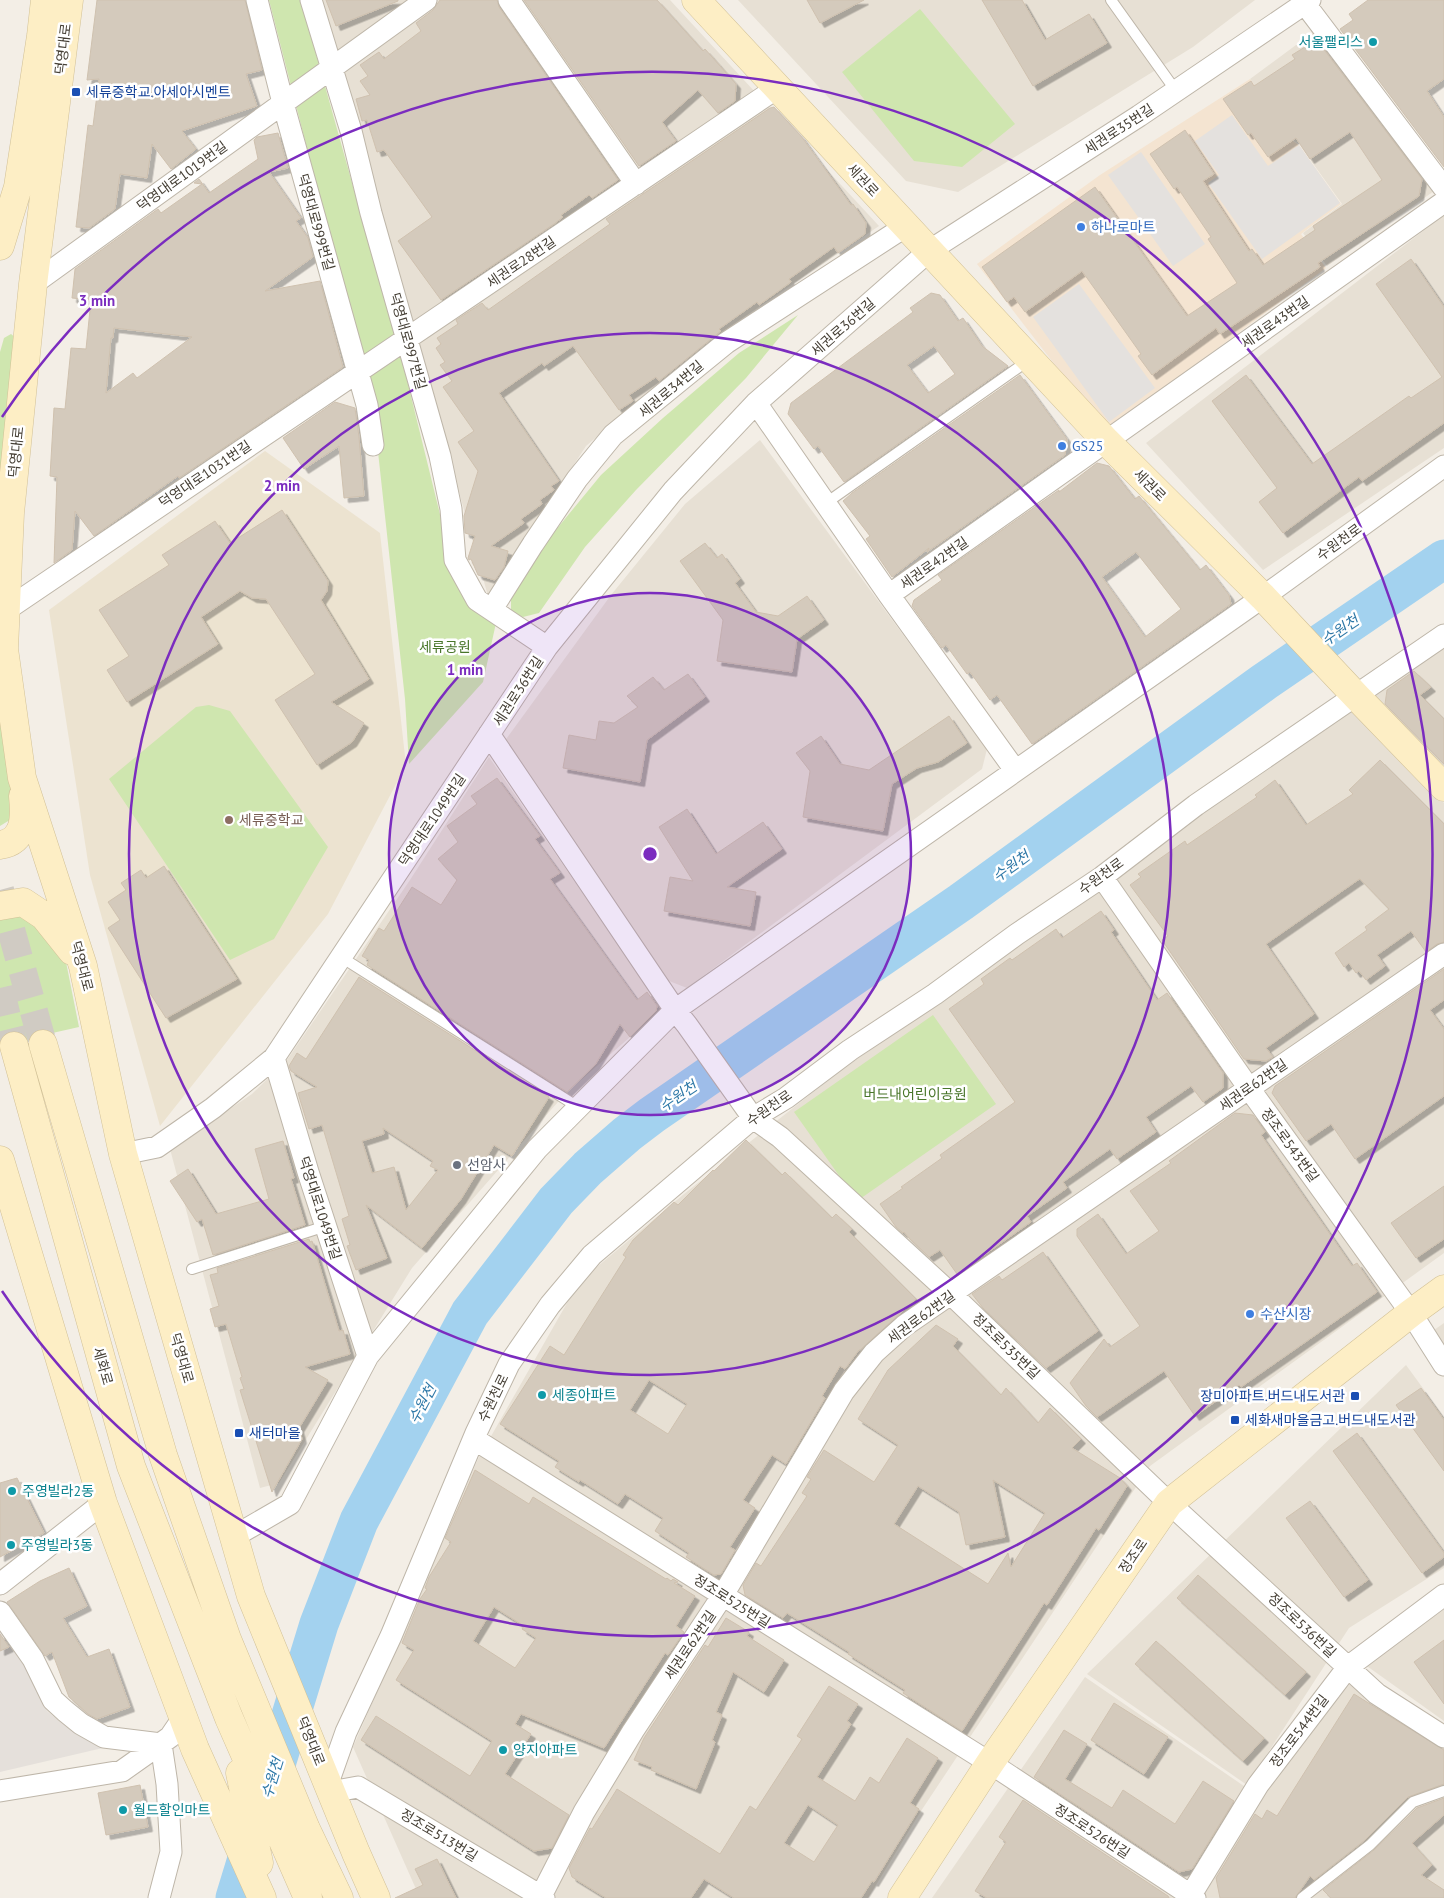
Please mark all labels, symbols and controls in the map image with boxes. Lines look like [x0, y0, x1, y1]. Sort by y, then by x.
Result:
street label: 덕영대로 [51, 22, 75, 76]
place label: 서울팰리스 [1299, 33, 1363, 51]
marker: 서울팰리스 [1367, 36, 1379, 48]
place label: 세류중학교.아세아시멘트 [86, 83, 231, 101]
marker: 세류중학교.아세아시멘트 [70, 86, 82, 98]
street label: 세권로35번길 [1081, 100, 1157, 158]
street label: 덕영대로1019번길 [133, 137, 231, 215]
street label: 세권로 [843, 160, 883, 200]
street label: 덕영대로999번길 [294, 171, 338, 273]
place label: 하나로마트 [1091, 218, 1156, 236]
marker: 하나로마트 [1075, 221, 1087, 233]
street label: 세권로28번길 [483, 232, 559, 292]
street label: 덕영대로997번길 [386, 290, 430, 392]
text: 3 min [79, 291, 115, 310]
street label: 세권로43번길 [1237, 292, 1313, 352]
street label: 세권로36번길 [807, 294, 879, 360]
street label: 세권로34번길 [635, 356, 707, 422]
street label: 덕영대로 [4, 425, 28, 479]
street label: 덕영대로1031번길 [155, 436, 255, 512]
place label: GS25 [1072, 437, 1103, 455]
marker: GS25 [1056, 440, 1068, 452]
street label: 세권로 [1130, 465, 1170, 505]
text: 2 min [264, 476, 300, 495]
street label: 수원천로 [1313, 520, 1365, 564]
street label: 세권로42번길 [896, 533, 972, 593]
water label: 수원천 [1318, 609, 1364, 649]
park label: 세류공원 [419, 638, 471, 656]
street label: 세권로36번길 [489, 653, 547, 729]
text: 1 min [447, 660, 483, 679]
street label: 덕영대로1049번길 [394, 770, 470, 870]
place label: 세류중학교 [239, 811, 304, 829]
marker: 세류중학교 [223, 814, 235, 826]
centre of rings [641, 845, 659, 863]
water label: 수원천 [989, 845, 1035, 886]
street label: 수원천로 [1075, 854, 1127, 898]
street label: 덕영대로 [67, 939, 97, 993]
street label: 세권로62번길 [1215, 1055, 1291, 1115]
water label: 수원천 [656, 1075, 702, 1115]
park label: 버드내어린이공원 [863, 1085, 967, 1103]
street label: 수원천로 [743, 1086, 795, 1130]
street label: 정조로543번길 [1257, 1104, 1323, 1186]
street label: 덕영대로1049번길 [295, 1154, 345, 1262]
place label: 선암사 [467, 1156, 506, 1174]
marker: 선암사 [451, 1159, 463, 1171]
street label: 세권로62번길 [883, 1286, 959, 1348]
place label: 수산시장 [1260, 1305, 1312, 1323]
marker: 수산시장 [1244, 1308, 1256, 1320]
street label: 정조로535번길 [968, 1309, 1044, 1383]
street label: 덕영대로 [166, 1331, 198, 1385]
street label: 세화로 [89, 1345, 117, 1387]
street label: 수원천로 [474, 1371, 512, 1425]
water label: 수원천 [404, 1379, 441, 1427]
place label: 세종아파트 [552, 1386, 617, 1404]
place label: 장미아파트.버드내도서관 [1200, 1387, 1345, 1405]
marker: 세종아파트 [536, 1389, 548, 1401]
marker: 장미아파트.버드내도서관 [1349, 1390, 1361, 1402]
place label: 세화새마을금고.버드내도서관 [1245, 1411, 1416, 1429]
marker: 세화새마을금고.버드내도서관 [1229, 1414, 1241, 1426]
place label: 새터마을 [249, 1424, 301, 1442]
marker: 새터마을 [233, 1427, 245, 1439]
place label: 주영빌라2동 [22, 1482, 94, 1500]
marker: 주영빌라2동 [6, 1485, 18, 1497]
street label: 정조로 [1115, 1535, 1151, 1577]
place label: 주영빌라3동 [21, 1536, 93, 1554]
marker: 주영빌라3동 [5, 1539, 17, 1551]
street label: 정조로525번길 [690, 1570, 774, 1632]
street label: 정조로536번길 [1264, 1589, 1340, 1661]
street label: 세권로62번길 [660, 1607, 720, 1683]
street label: 정조로544번길 [1266, 1691, 1332, 1771]
street label: 덕영대로 [293, 1714, 329, 1768]
place label: 양지아파트 [513, 1741, 578, 1759]
marker: 양지아파트 [497, 1744, 509, 1756]
water label: 수원천 [257, 1753, 288, 1801]
street label: 정조로526번길 [1050, 1800, 1134, 1862]
place label: 월드할인마트 [133, 1801, 210, 1819]
marker: 월드할인마트 [117, 1804, 129, 1816]
street label: 정조로513번길 [397, 1805, 481, 1865]

